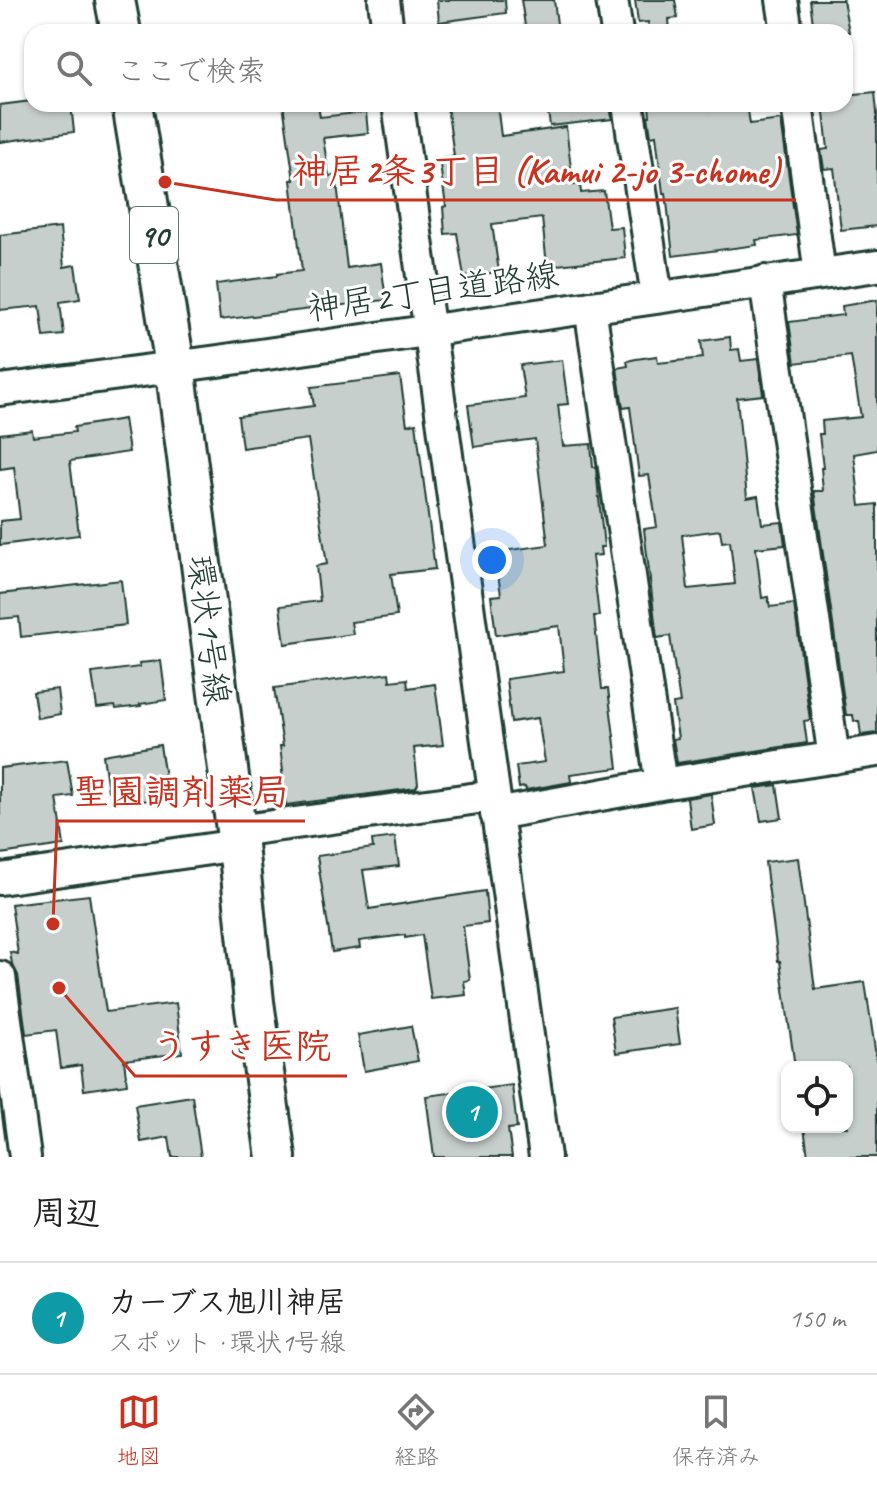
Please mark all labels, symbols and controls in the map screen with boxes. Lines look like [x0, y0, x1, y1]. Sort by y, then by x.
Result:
search box [24, 24, 853, 112]
icon: search [52, 46, 96, 90]
text: ここで検索 [116, 52, 266, 90]
callout: 神居2条3丁目 (Kamui 2-jo 3-chome) [276, 140, 796, 200]
text: 神居2条3丁目 (Kamui 2-jo 3-chome) [292, 148, 782, 194]
road number: 90 [130, 207, 178, 263]
street label: 神居2丁目道路線 [305, 252, 561, 330]
your location [472, 540, 512, 580]
street label: 環状1号線 [178, 552, 240, 708]
callout: 聖園調剤薬局 [57, 761, 305, 821]
text: 聖園調剤薬局 [73, 769, 289, 815]
callout: うすき医院 [135, 1016, 347, 1076]
text: うすき医院 [151, 1023, 331, 1069]
map controls [781, 1061, 853, 1133]
button: locate [781, 1061, 853, 1133]
pin: 1 [446, 1082, 498, 1142]
text: 周辺 [32, 1191, 100, 1234]
text: カーブス旭川神居 [108, 1283, 346, 1321]
text: 1 [52, 1302, 64, 1335]
text: 150 m [789, 1302, 845, 1335]
text: スポット · 環状1号線 [108, 1326, 345, 1359]
tab: 地図 [117, 1390, 161, 1471]
tab: 経路 [394, 1390, 438, 1471]
tab: 保存済み [672, 1390, 760, 1471]

